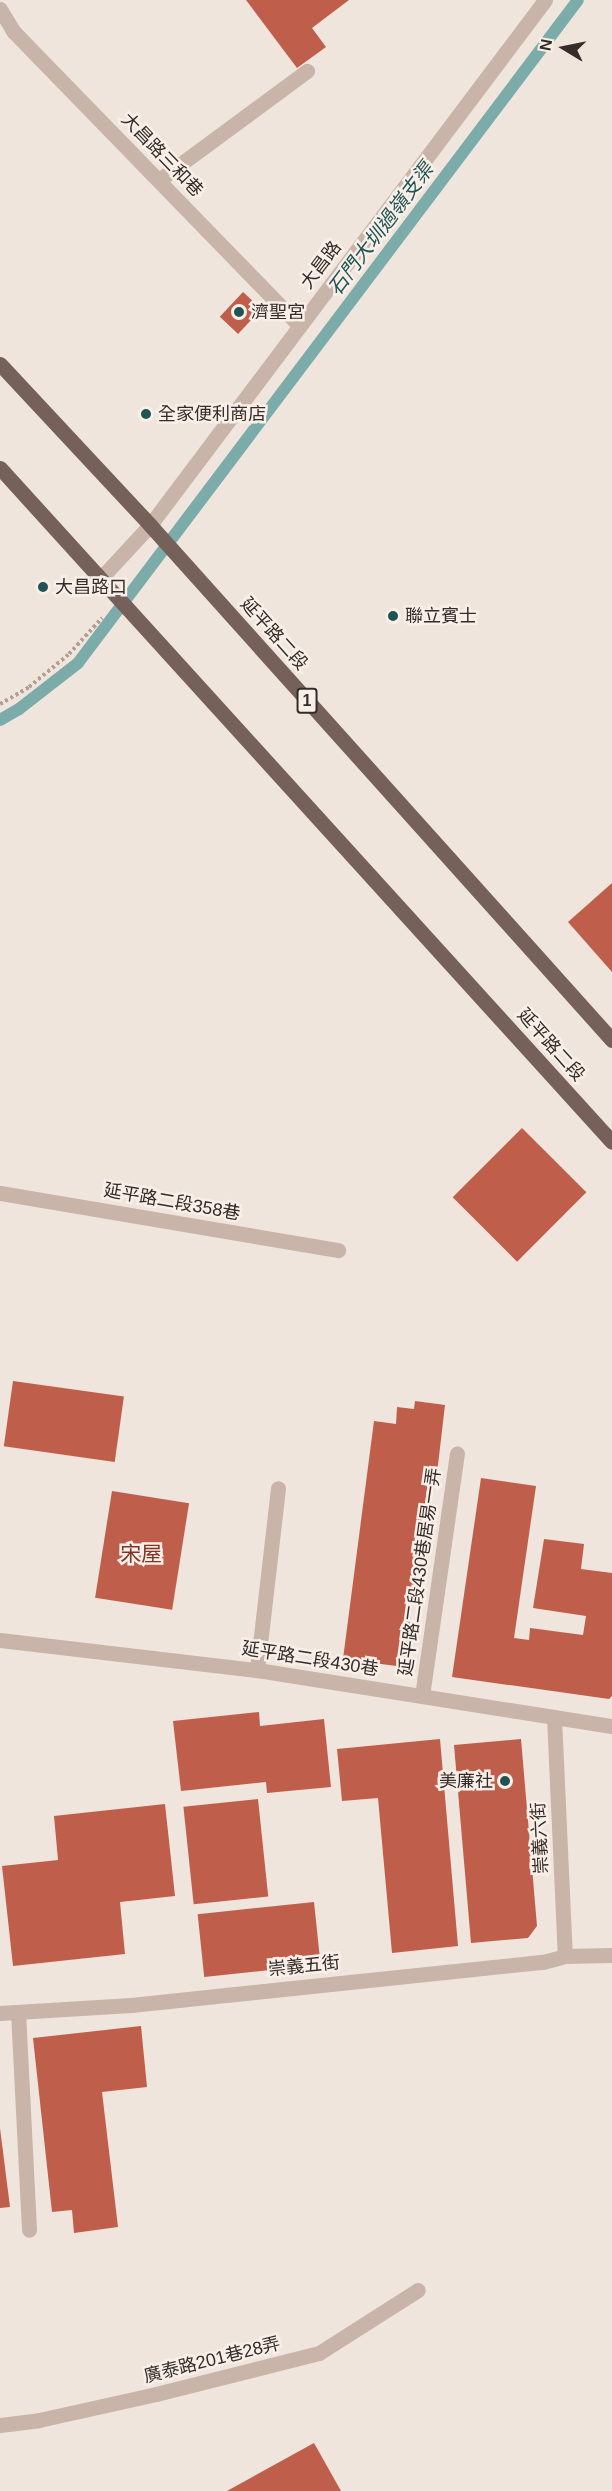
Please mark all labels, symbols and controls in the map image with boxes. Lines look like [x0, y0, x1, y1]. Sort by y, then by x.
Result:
north arrow [534, 18, 594, 78]
text: N [536, 38, 555, 52]
street label: 大昌路三和巷 [117, 109, 207, 201]
water label: 石門大圳過嶺支渠 [323, 158, 439, 300]
street label: 大昌路 [296, 237, 346, 293]
place label: 濟聖宮 [251, 301, 305, 323]
marker: 濟聖宮 [232, 305, 246, 319]
place label: 全家便利商店 [158, 403, 266, 425]
marker: 全家便利商店 [139, 407, 153, 421]
place label: 大昌路口 [55, 576, 127, 598]
marker: 大昌路口 [36, 580, 50, 594]
street label: 延平路二段 [236, 593, 312, 675]
place label: 聯立賓士 [405, 605, 477, 627]
marker: 聯立賓士 [386, 609, 400, 623]
road number: 1 [296, 688, 318, 714]
street label: 延平路二段 [513, 1004, 589, 1086]
street label: 延平路二段358巷 [102, 1179, 242, 1225]
street label: 延平路二段430巷居易一弄 [395, 1467, 445, 1677]
district label: 宋屋 [120, 1541, 162, 1567]
street label: 延平路二段430巷 [240, 1638, 380, 1680]
place label: 美廉社 [439, 1770, 493, 1792]
marker: 美廉社 [498, 1774, 512, 1788]
street label: 崇義六街 [527, 1801, 553, 1875]
street label: 崇義五街 [267, 1951, 341, 1981]
street label: 廣泰路201巷28弄 [141, 2333, 283, 2387]

